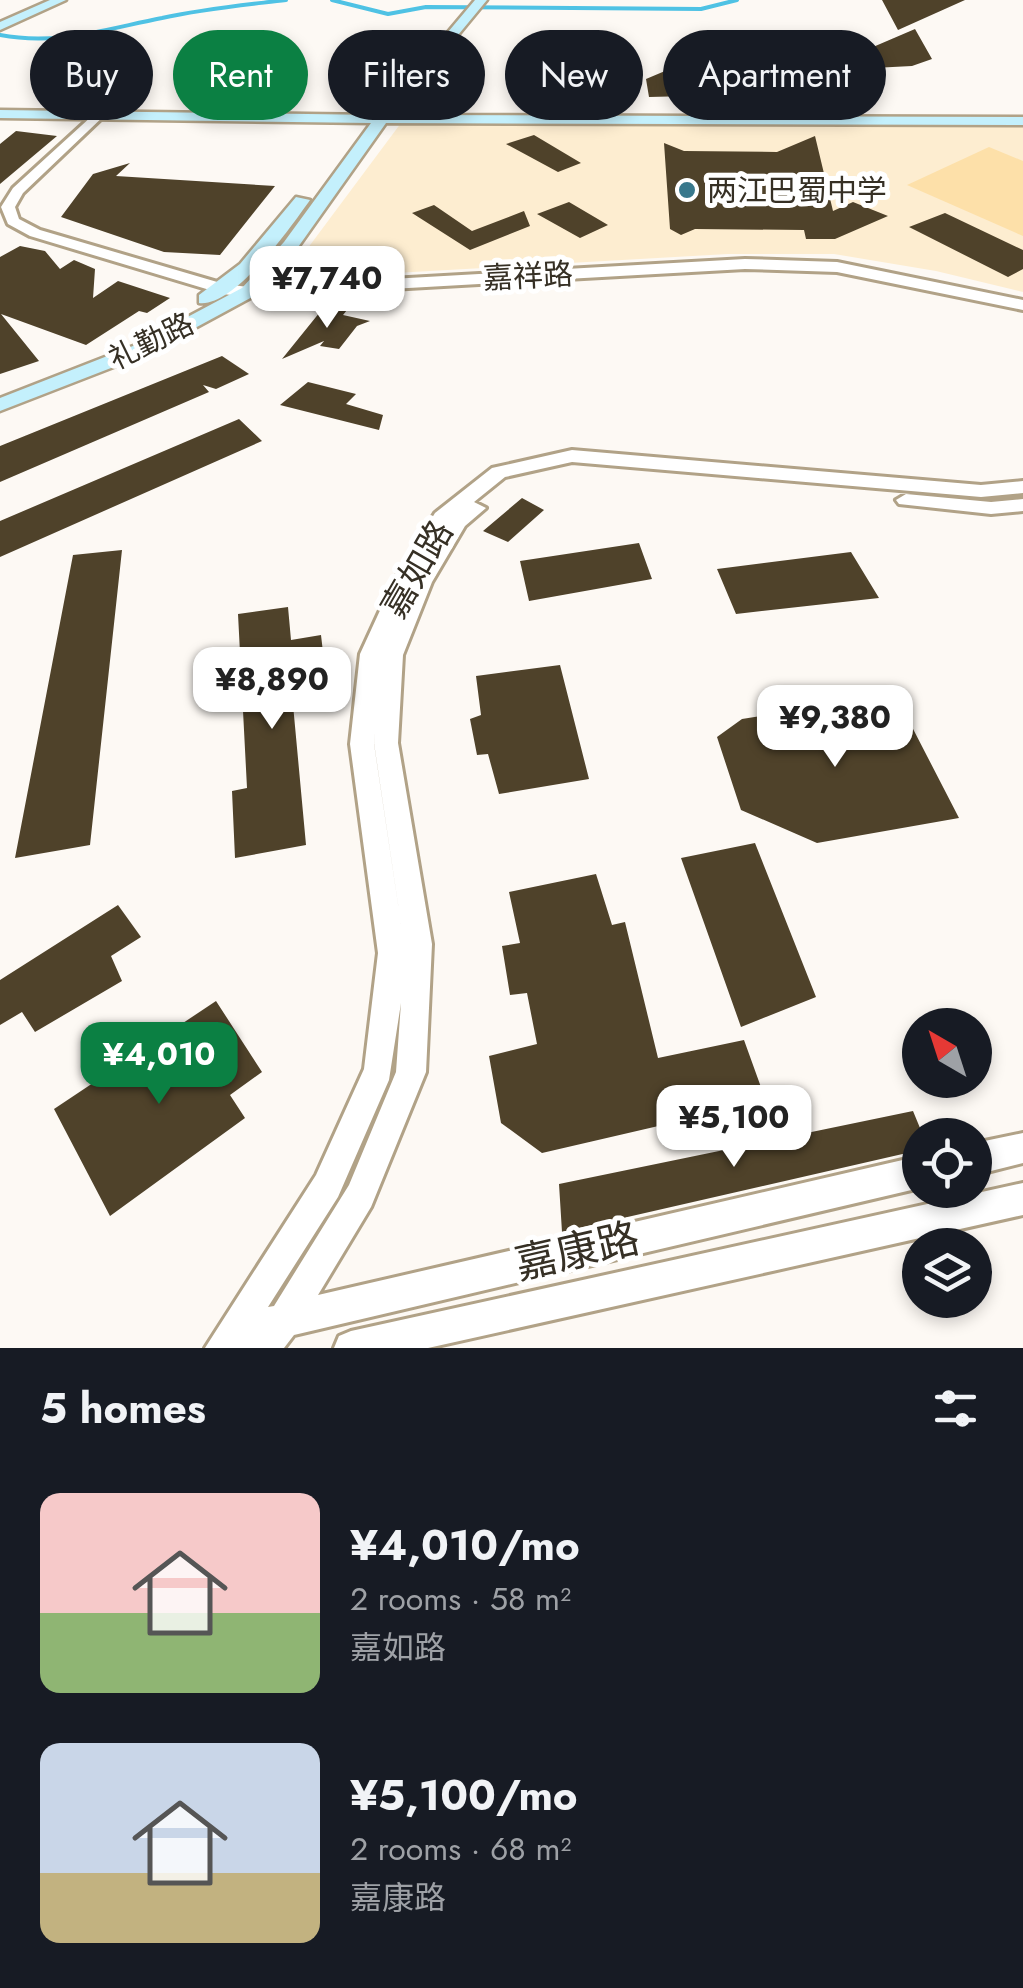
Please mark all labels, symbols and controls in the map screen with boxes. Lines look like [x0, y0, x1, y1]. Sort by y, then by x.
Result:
chip: Buy [30, 30, 153, 120]
chip: Rent [173, 30, 308, 120]
chip: Filters [328, 30, 485, 120]
chip: New [505, 30, 643, 120]
chip: Apartment [663, 30, 886, 120]
place label: 两江巴蜀中学 [707, 169, 887, 212]
marker: 两江巴蜀中学 [676, 179, 698, 201]
pin: ¥7,740 [246, 246, 408, 331]
street label: 嘉祥路 [482, 252, 574, 300]
text: ¥7,740 [272, 255, 382, 301]
street label: 礼勤路 [101, 302, 201, 380]
street label: 嘉如路 [369, 511, 465, 627]
pin: ¥8,890 [191, 647, 353, 732]
text: ¥8,890 [215, 656, 329, 702]
pin: ¥9,380 [754, 685, 916, 770]
text: ¥9,380 [779, 694, 891, 740]
north arrow [902, 1008, 992, 1098]
map controls [902, 1008, 992, 1318]
pin: ¥4,010 [78, 1022, 240, 1107]
text: ¥4,010 [103, 1031, 215, 1077]
pin: ¥5,100 [653, 1085, 815, 1170]
text: ¥5,100 [678, 1094, 790, 1140]
button: locate [902, 1118, 992, 1208]
street label: 嘉康路 [509, 1207, 645, 1295]
button: layers [902, 1228, 992, 1318]
text: 5 homes [40, 1378, 206, 1439]
icon: filters [928, 1381, 983, 1436]
text: ¥4,010/mo [350, 1515, 580, 1576]
icon: home [120, 1533, 240, 1653]
text: 2 rooms · 58 m² [350, 1576, 571, 1622]
text: 嘉如路 [350, 1625, 446, 1671]
text: ¥5,100/mo [350, 1765, 578, 1826]
icon: home [120, 1783, 240, 1903]
text: 2 rooms · 68 m² [350, 1826, 571, 1872]
text: 嘉康路 [350, 1875, 446, 1921]

